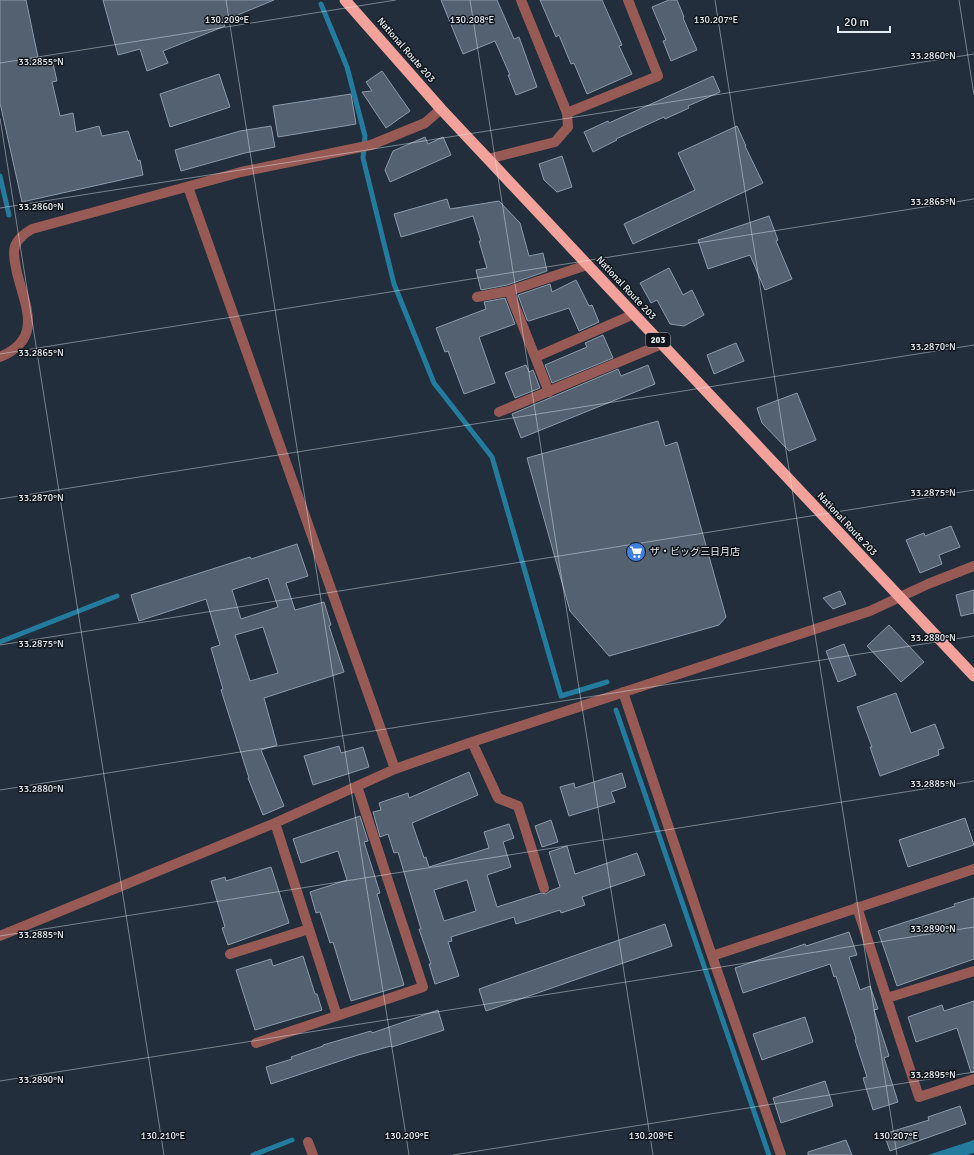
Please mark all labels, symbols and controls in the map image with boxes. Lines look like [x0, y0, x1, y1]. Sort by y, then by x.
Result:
scale bar [838, 8, 890, 34]
text: 130.209°E [205, 14, 250, 26]
text: 130.208°E [450, 14, 495, 26]
text: 130.207°E [694, 14, 739, 26]
street label: National Route 203 [374, 15, 438, 85]
text: 20 m [844, 15, 869, 30]
text: 33.2860°N [910, 50, 956, 62]
text: 33.2855°N [18, 56, 64, 68]
text: 33.2865°N [910, 196, 956, 208]
text: 33.2860°N [18, 201, 64, 213]
street label: National Route 203 [594, 254, 658, 322]
road number: 203 [646, 333, 670, 347]
text: 33.2870°N [910, 341, 956, 353]
text: 33.2865°N [18, 347, 64, 359]
text: 33.2875°N [910, 487, 956, 499]
street label: National Route 203 [815, 490, 879, 558]
text: 33.2870°N [18, 492, 64, 504]
supermarket icon: ザ・ビッグ三日月店 [625, 541, 647, 563]
place label: ザ・ビッグ三日月店 [650, 546, 740, 558]
text: 33.2880°N [910, 632, 956, 644]
text: 33.2875°N [18, 638, 64, 650]
text: 33.2885°N [910, 778, 956, 790]
text: 33.2880°N [18, 783, 64, 795]
text: 33.2890°N [910, 923, 956, 935]
text: 33.2885°N [18, 929, 64, 941]
text: 33.2895°N [910, 1069, 956, 1081]
text: 33.2890°N [18, 1074, 64, 1086]
text: 130.210°E [141, 1130, 186, 1142]
text: 130.209°E [385, 1130, 430, 1142]
text: 130.208°E [629, 1130, 674, 1142]
text: 130.207°E [874, 1130, 919, 1142]

